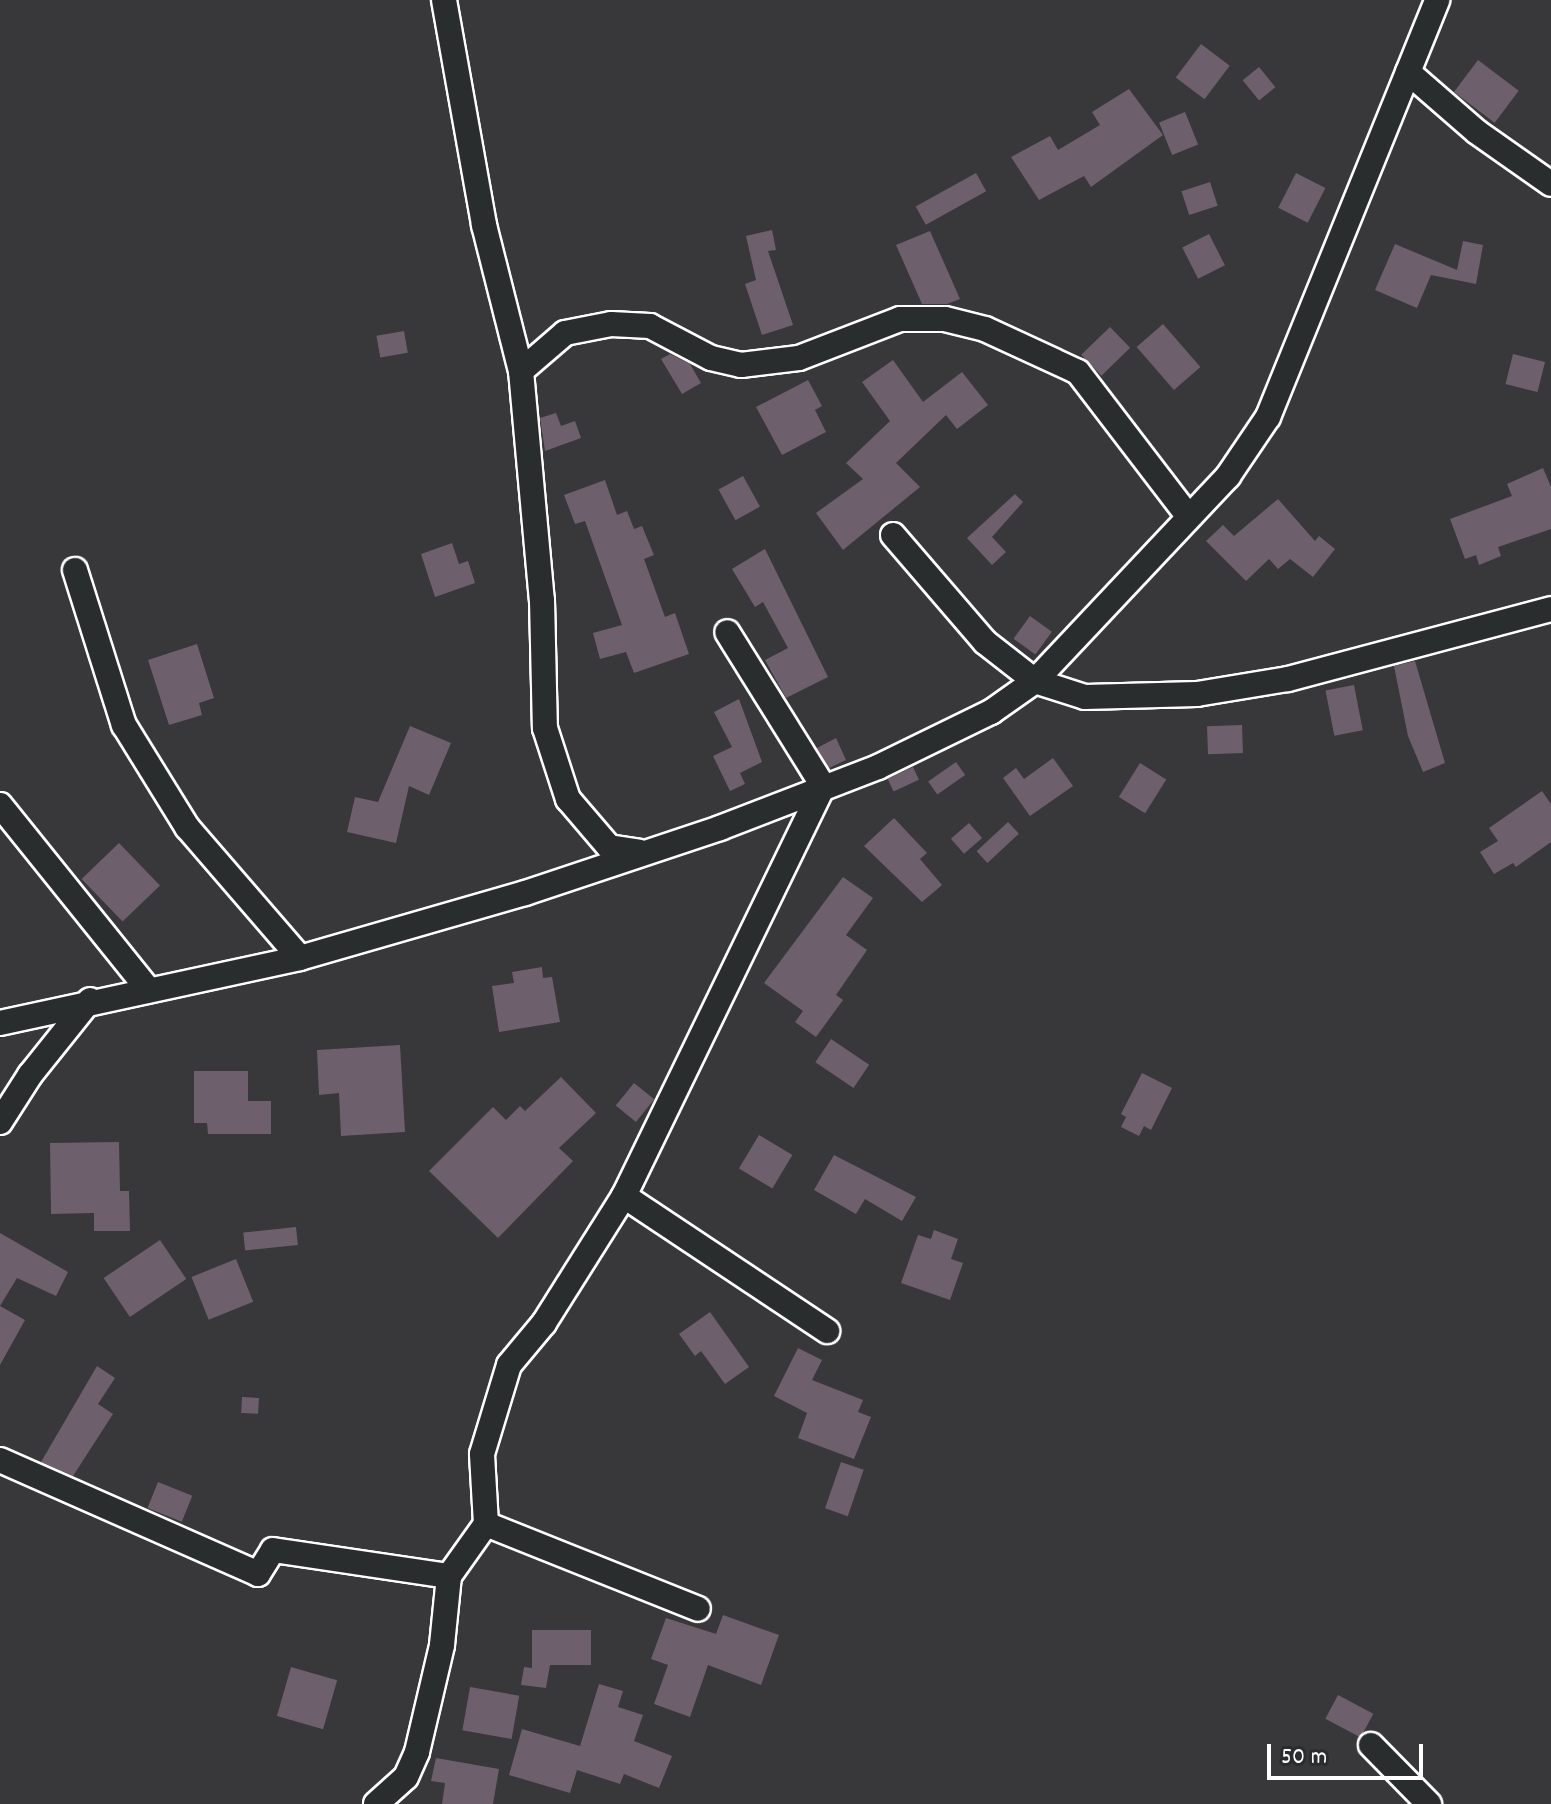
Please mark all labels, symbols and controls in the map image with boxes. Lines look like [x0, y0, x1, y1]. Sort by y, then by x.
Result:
scale bar [1271, 1728, 1427, 1778]
text: 50 m [1281, 1741, 1327, 1775]

